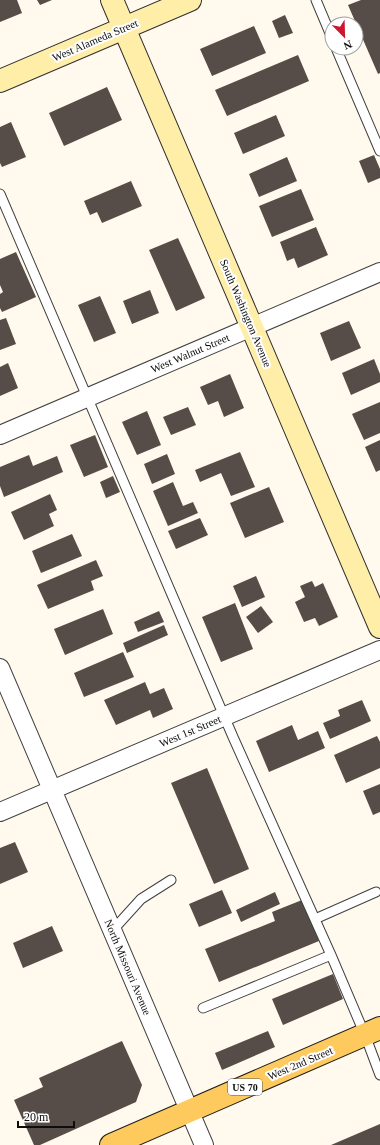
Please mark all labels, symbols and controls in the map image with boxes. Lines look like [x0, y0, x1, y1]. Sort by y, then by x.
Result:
north arrow [324, 16, 364, 56]
street label: West Alameda Street [50, 17, 140, 63]
text: N [342, 38, 354, 52]
street label: South Washington Avenue [218, 257, 274, 369]
street label: West Walnut Street [149, 331, 231, 375]
street label: West 1st Street [157, 713, 223, 749]
street label: North Missouri Avenue [102, 917, 154, 1017]
street label: West 2nd Street [266, 1044, 334, 1082]
road number: US 70 [228, 1079, 262, 1095]
scale bar [18, 1103, 74, 1129]
text: 20 m [24, 1110, 49, 1124]

